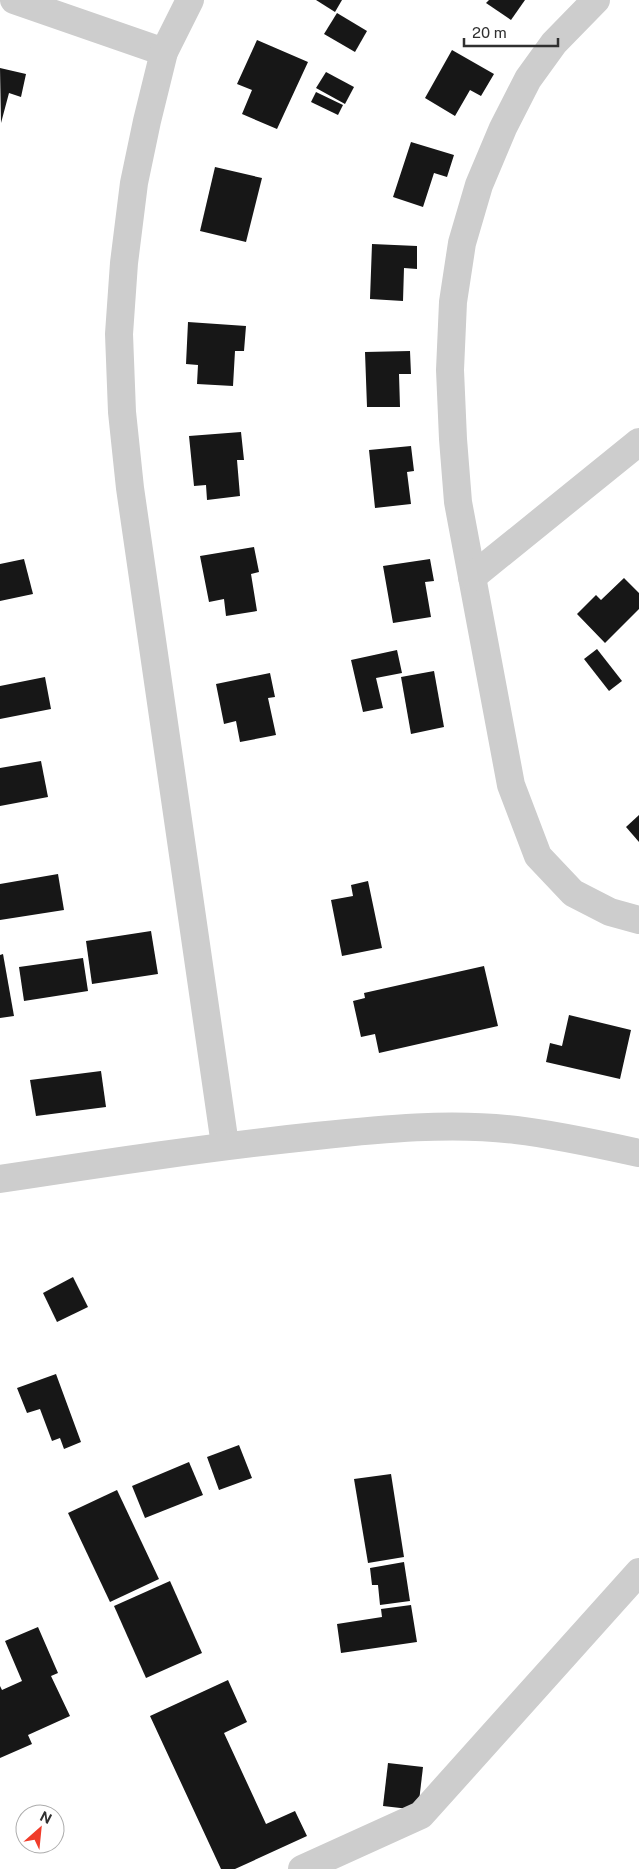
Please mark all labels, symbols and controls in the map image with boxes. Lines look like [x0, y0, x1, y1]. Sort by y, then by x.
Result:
scale bar [464, 15, 558, 47]
text: 20 m [472, 24, 507, 41]
north arrow [15, 1804, 65, 1854]
text: N [37, 1808, 54, 1827]

